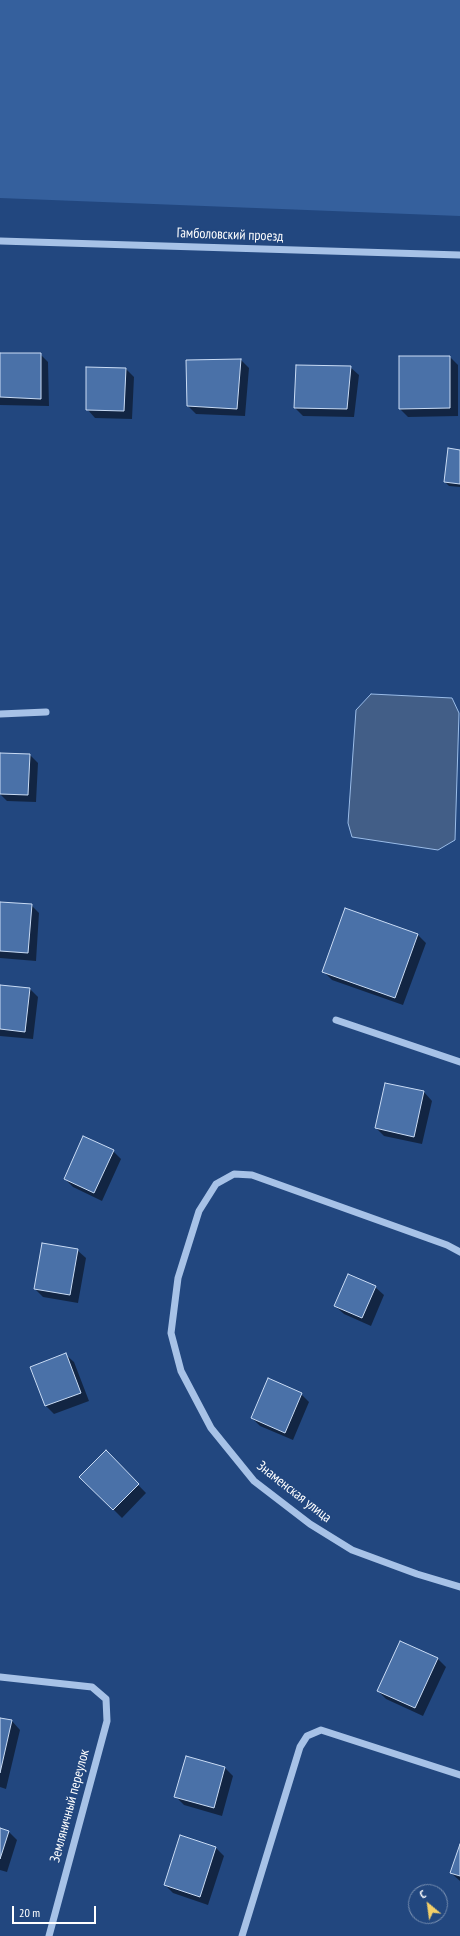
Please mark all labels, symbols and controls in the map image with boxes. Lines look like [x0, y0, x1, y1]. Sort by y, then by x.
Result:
street label: Гамболовский проезд [176, 225, 284, 245]
street label: Знаменская улица [253, 1458, 335, 1526]
street label: Земляничный переулок [47, 1748, 93, 1864]
north arrow [408, 1884, 448, 1924]
text: С [417, 1887, 428, 1902]
scale bar [14, 1898, 98, 1924]
text: 20 m [19, 1905, 40, 1920]

